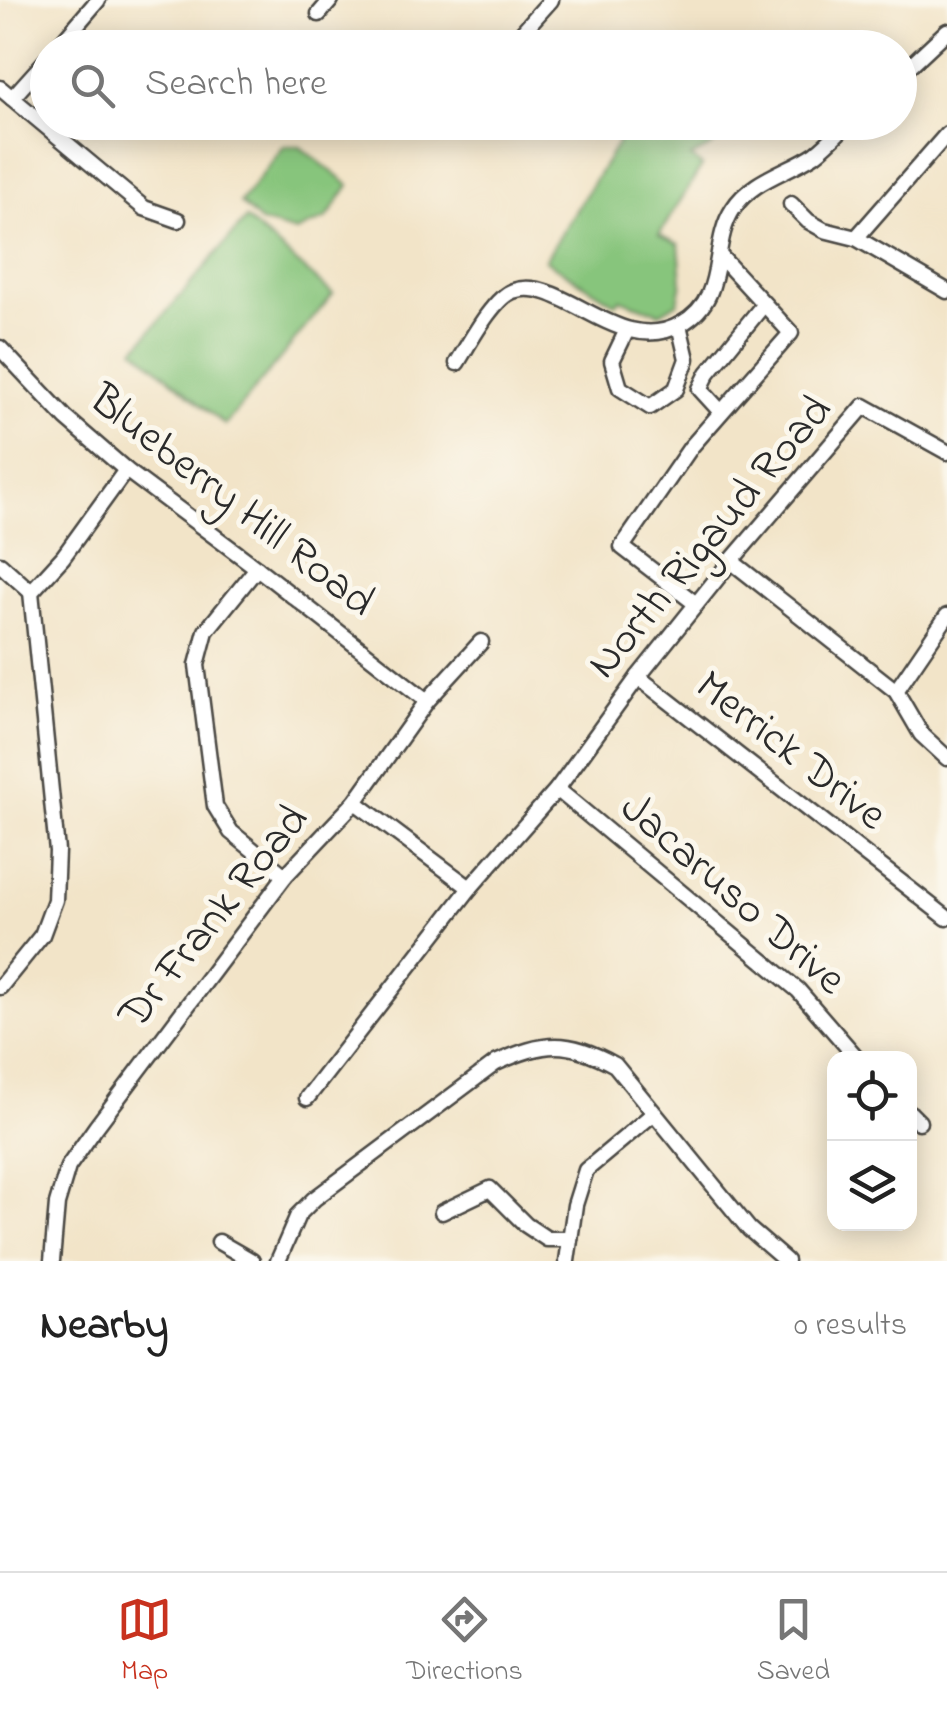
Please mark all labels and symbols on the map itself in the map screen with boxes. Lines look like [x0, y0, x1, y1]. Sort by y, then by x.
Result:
street label: Blueberry Hill Road [73, 368, 388, 635]
street label: North Rigaud Road [572, 382, 851, 695]
street label: Merrick Drive [680, 656, 901, 849]
street label: Jacaruso Drive [604, 778, 861, 1013]
street label: Dr Frank Road [103, 791, 327, 1046]

